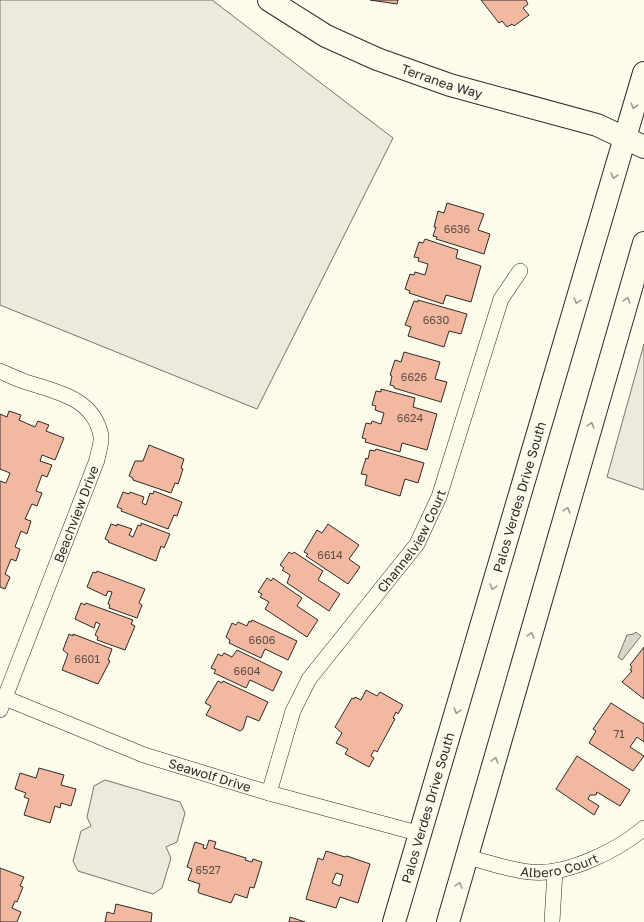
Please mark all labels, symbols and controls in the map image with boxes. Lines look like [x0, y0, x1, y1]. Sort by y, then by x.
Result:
street label: Terranea Way [399, 60, 485, 102]
one-way arrow [631, 102, 639, 109]
one-way arrow [610, 172, 619, 179]
house number: 6636 [444, 222, 471, 235]
one-way arrow [573, 297, 582, 304]
one-way arrow [622, 297, 631, 304]
house number: 6630 [423, 313, 449, 326]
house number: 6626 [401, 370, 428, 383]
house number: 6624 [397, 411, 423, 424]
street label: Palos Verdes Drive South [489, 420, 549, 574]
one-way arrow [586, 422, 595, 429]
street label: Beachview Drive [50, 463, 102, 565]
street label: Channelview Court [374, 488, 449, 595]
one-way arrow [562, 506, 571, 513]
house number: 6614 [317, 548, 343, 561]
one-way arrow [489, 583, 498, 590]
one-way arrow [526, 631, 535, 638]
house number: 6606 [249, 633, 276, 646]
house number: 6601 [74, 652, 100, 665]
house number: 6604 [234, 664, 261, 677]
one-way arrow [453, 708, 462, 715]
house number: 71 [613, 727, 625, 740]
street label: Palos Verdes Drive South [398, 730, 457, 885]
street label: Seawolf Drive [167, 755, 253, 795]
one-way arrow [490, 756, 499, 763]
street label: Albero Court [520, 850, 601, 880]
house number: 6527 [195, 863, 221, 876]
one-way arrow [454, 881, 463, 888]

